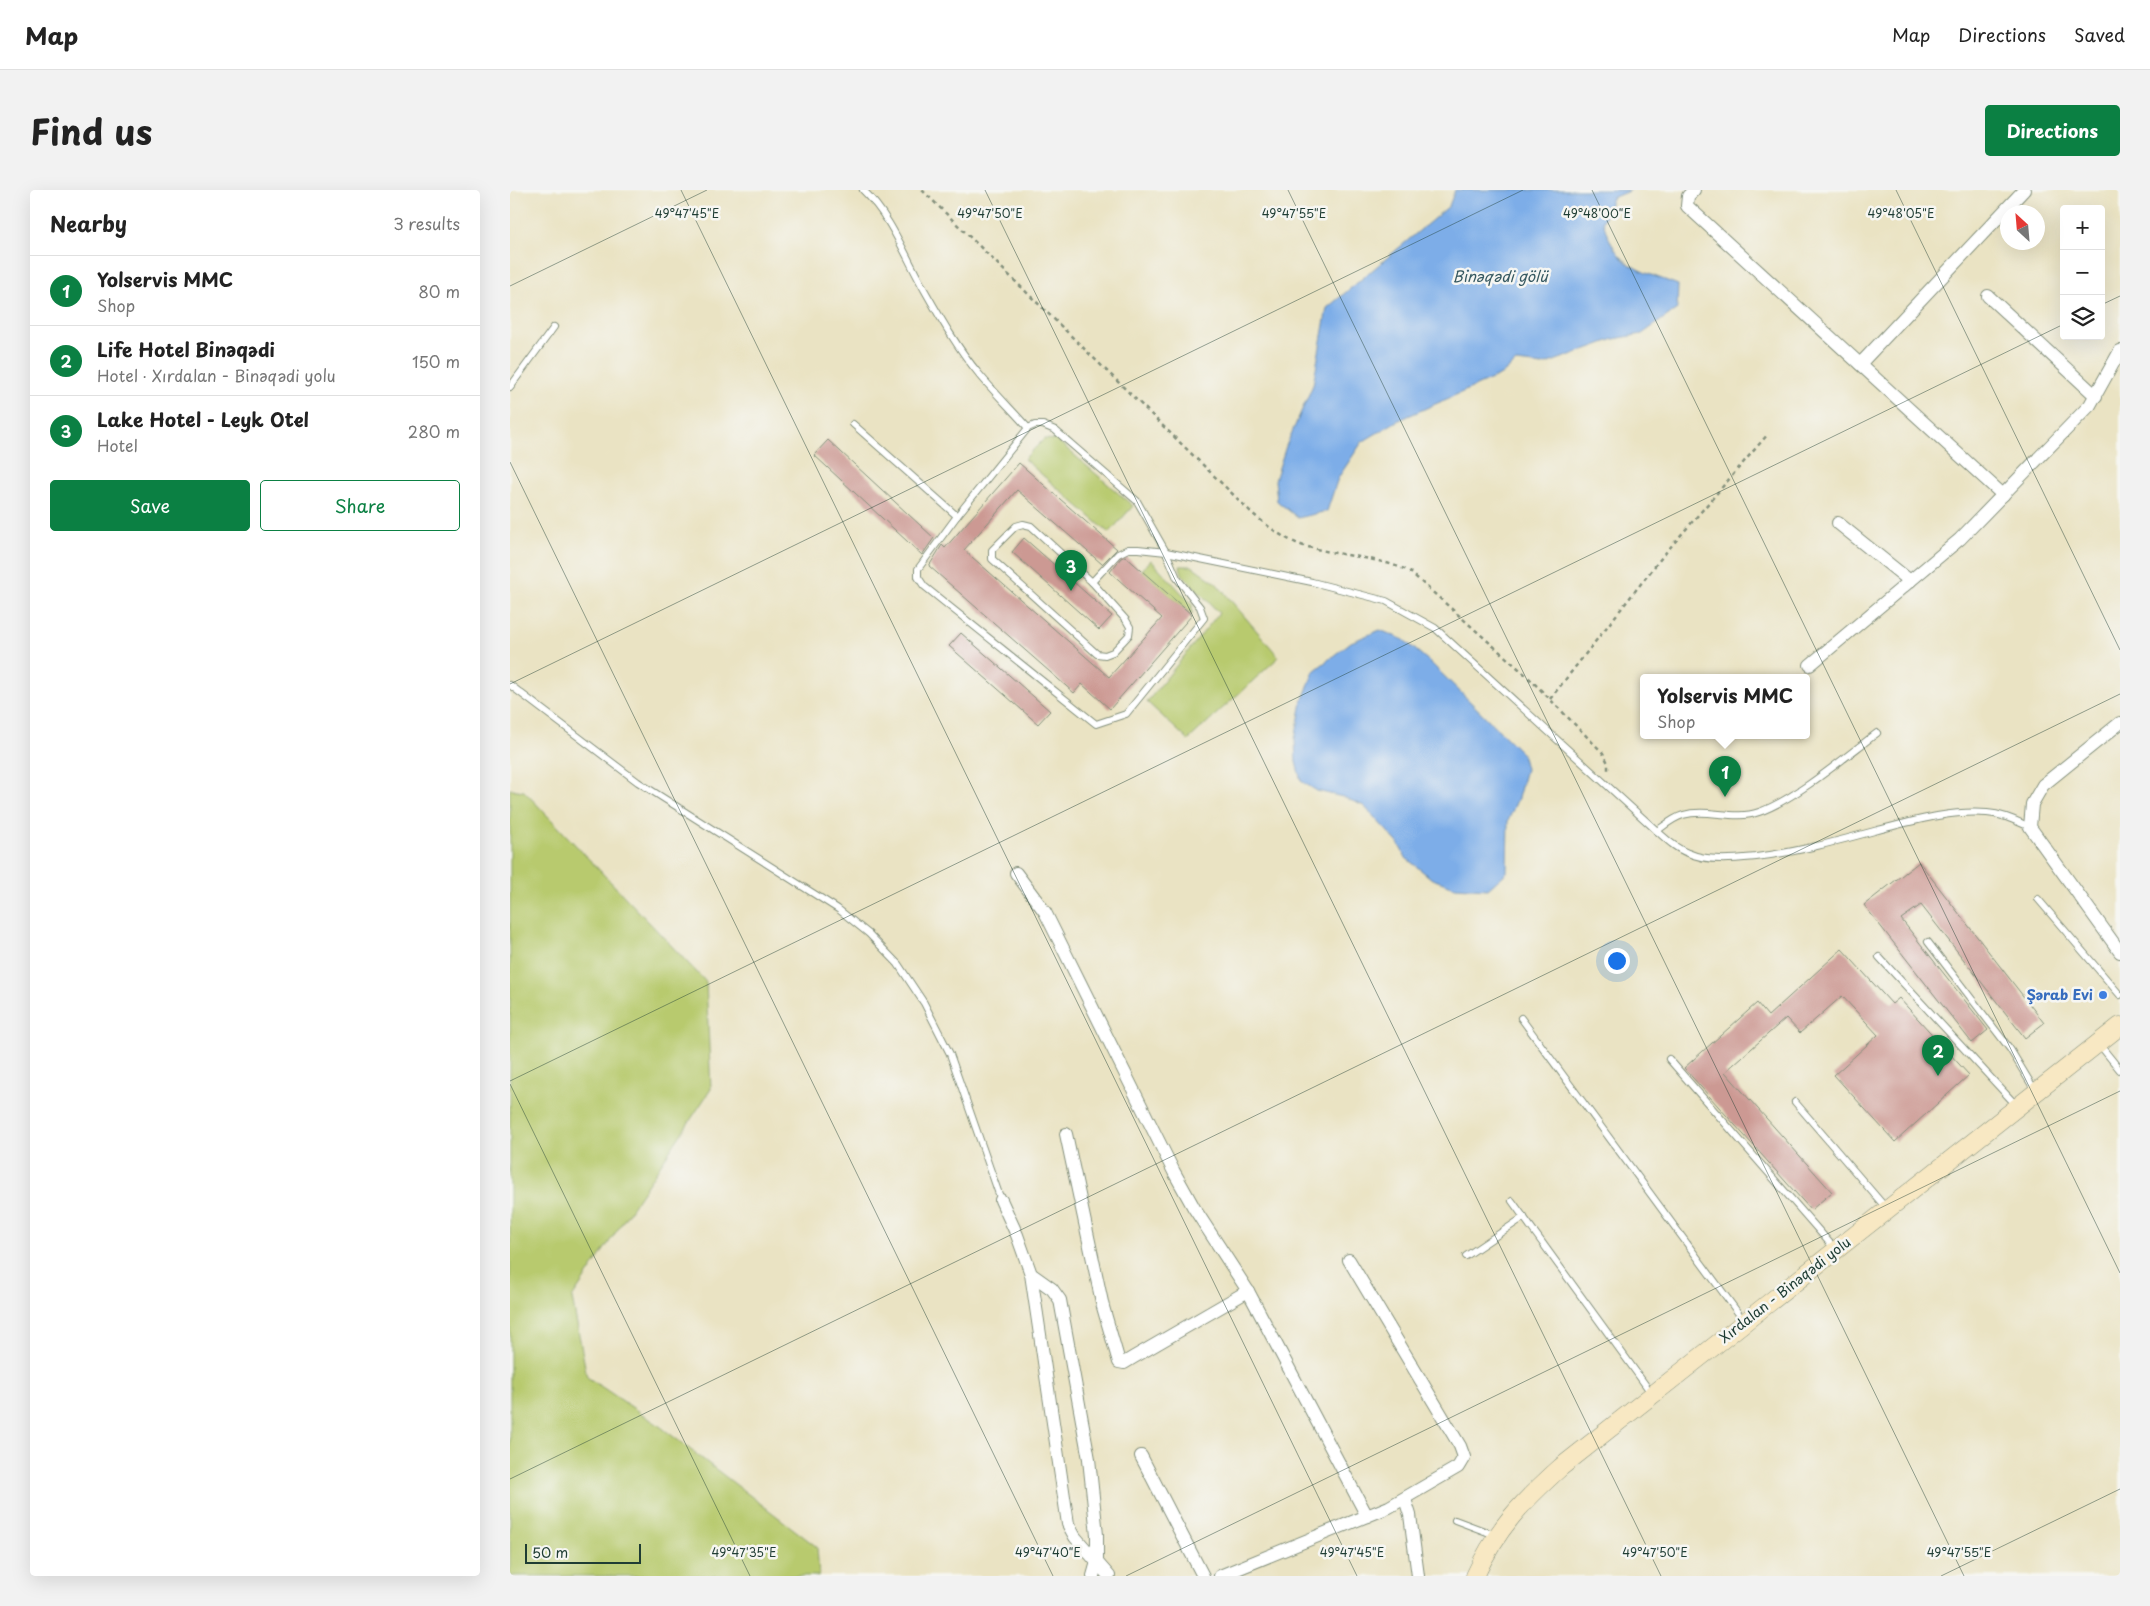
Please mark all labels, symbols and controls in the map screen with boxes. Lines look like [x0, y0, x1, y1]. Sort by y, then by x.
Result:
text: Map [25, 17, 78, 53]
text: Map [1892, 21, 1930, 48]
text: Directions [1958, 21, 2046, 48]
text: Saved [2074, 21, 2125, 48]
text: Find us [30, 104, 152, 157]
button: Directions [1985, 105, 2120, 156]
text: 49°47'45"E [655, 204, 719, 222]
text: 49°47'50"E [957, 204, 1023, 222]
text: 49°47'55"E [1262, 204, 1326, 222]
text: 49°48'00"E [1563, 204, 1631, 222]
text: 49°48'05"E [1868, 204, 1934, 222]
north arrow [2000, 205, 2045, 250]
map controls [2060, 205, 2105, 340]
button: + [2060, 205, 2105, 250]
text: Nearby [50, 207, 127, 239]
text: 3 results [393, 211, 460, 235]
button: − [2060, 250, 2105, 295]
water label: Binəqədi gölü [1452, 264, 1549, 287]
text: Yolservis MMC [97, 265, 233, 293]
text: 1 [62, 279, 70, 303]
text: 80 m [418, 279, 460, 303]
text: Shop [97, 293, 135, 317]
button: layers [2060, 295, 2105, 340]
text: Life Hotel Binəqədi [97, 335, 275, 363]
text: 2 [60, 349, 72, 373]
text: 150 m [412, 349, 460, 373]
text: Hotel · Xırdalan - Binəqədi yolu [97, 363, 336, 387]
text: Lake Hotel - Leyk Otel [97, 405, 309, 433]
text: 3 [61, 419, 71, 443]
text: 280 m [408, 419, 460, 443]
text: Hotel [97, 433, 138, 457]
button: Save [50, 480, 250, 531]
button: Share [260, 480, 460, 531]
pin: 3 [1055, 550, 1087, 591]
popup [1640, 674, 1810, 739]
text: Yolservis MMC [1657, 681, 1793, 709]
text: Shop [1657, 709, 1695, 733]
pin: 1 [1709, 756, 1741, 797]
your location [1604, 948, 1630, 974]
place label: Şərab Evi [2026, 984, 2093, 1005]
marker: Şərab Evi [2097, 989, 2109, 1001]
pin: 2 [1922, 1035, 1954, 1076]
street label: Xırdalan - Binəqədi yolu [1714, 1231, 1855, 1348]
scale bar [525, 1541, 641, 1564]
text: 50 m [532, 1542, 568, 1563]
text: 49°47'35"E [712, 1543, 776, 1561]
text: 49°47'40"E [1015, 1543, 1081, 1561]
text: 49°47'45"E [1320, 1543, 1384, 1561]
text: 49°47'50"E [1622, 1543, 1688, 1561]
text: 49°47'55"E [1927, 1543, 1991, 1561]

